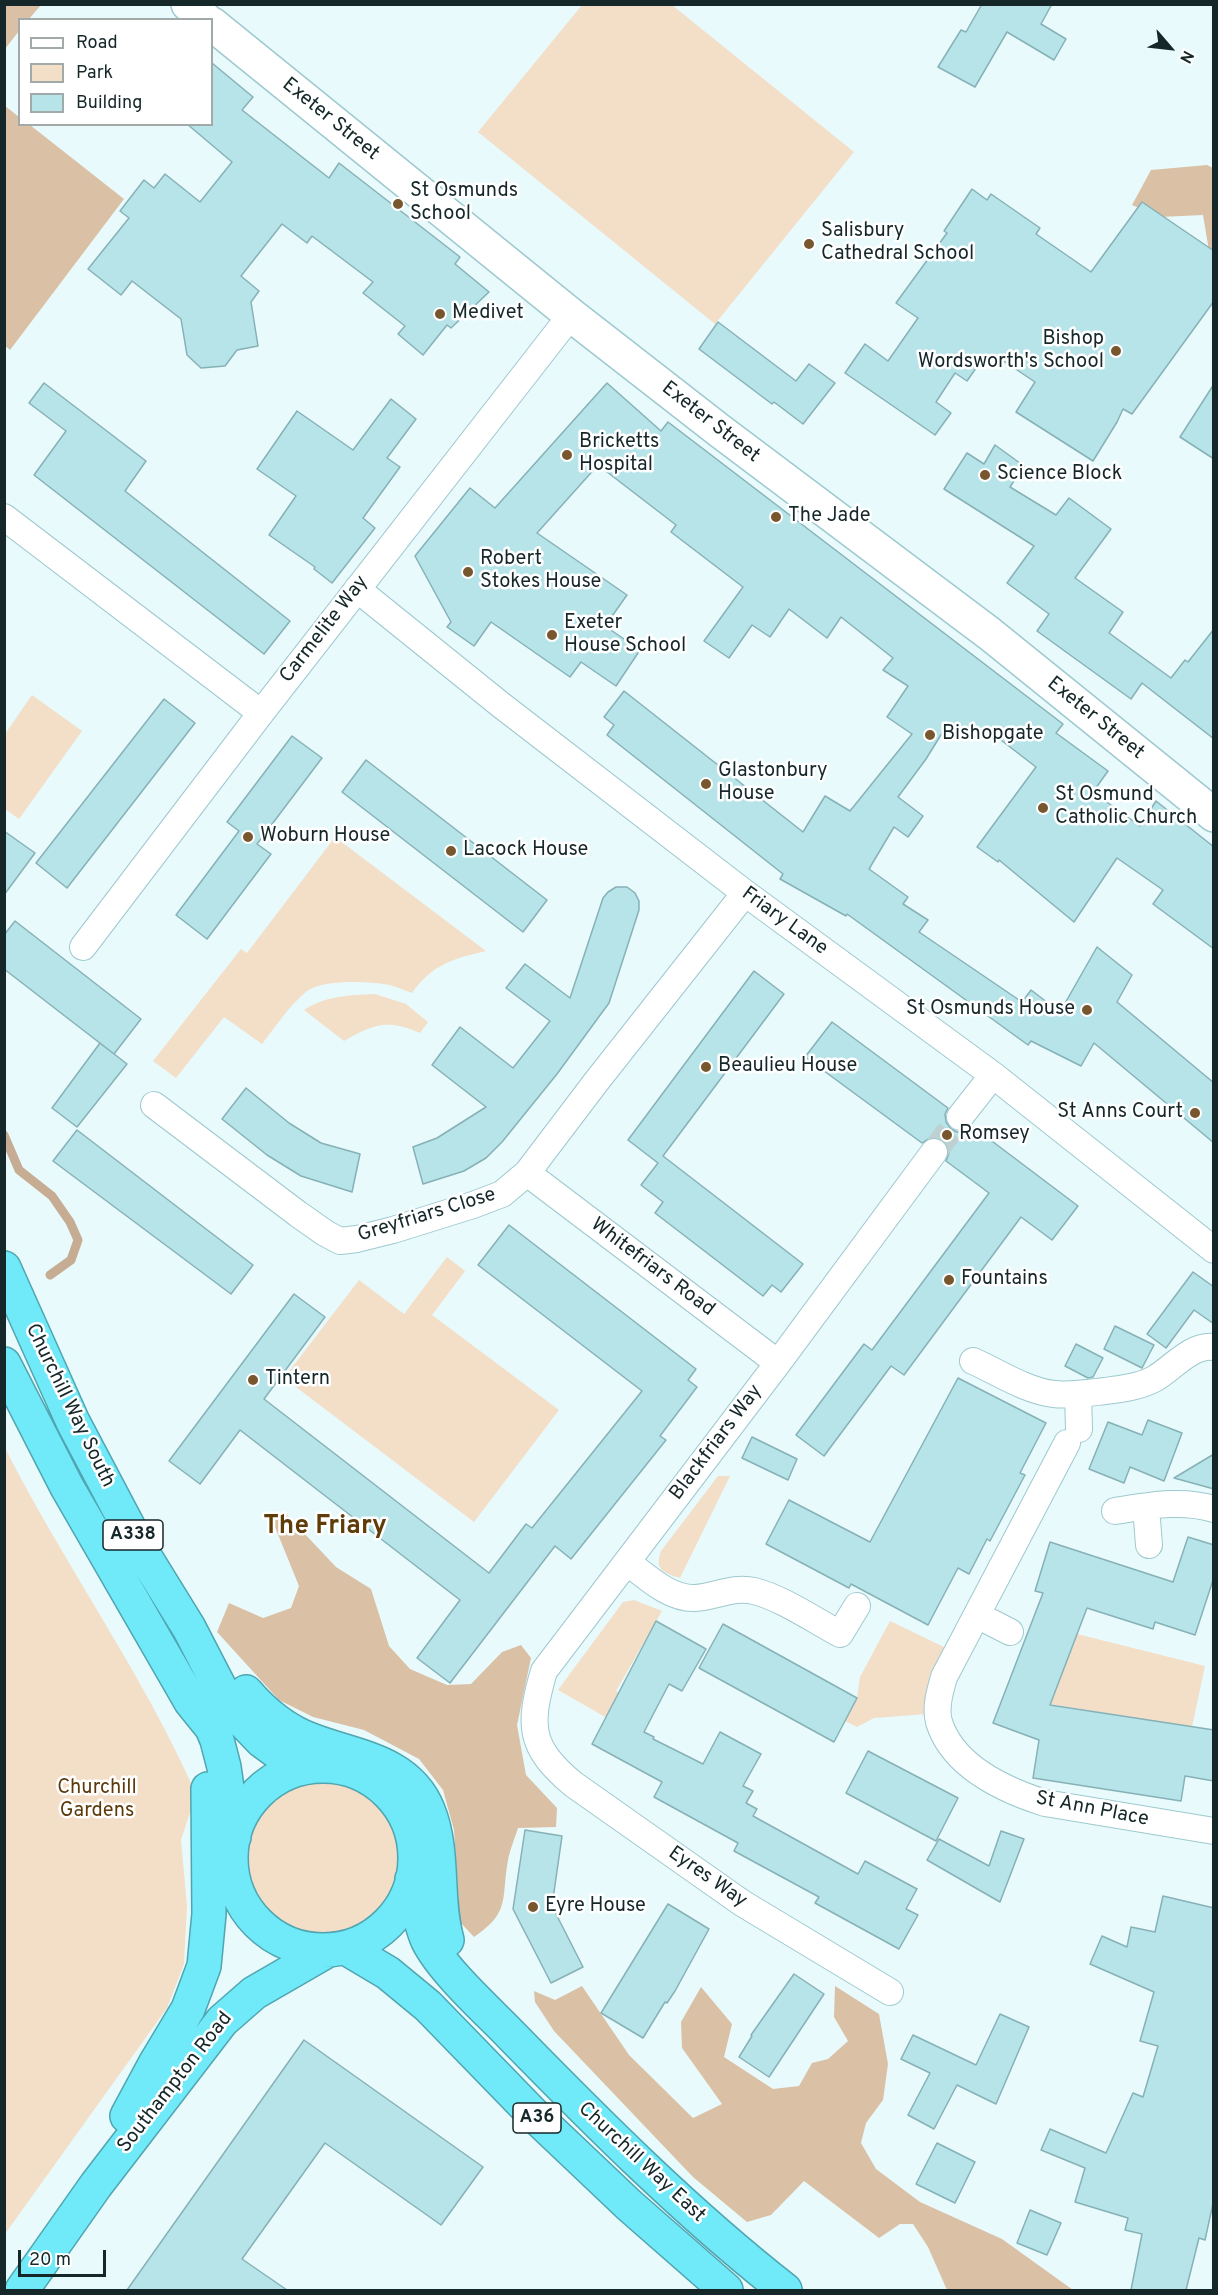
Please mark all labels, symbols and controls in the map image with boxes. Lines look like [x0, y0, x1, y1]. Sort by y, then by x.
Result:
legend [18, 18, 213, 126]
north arrow [1140, 18, 1200, 78]
text: Road [76, 32, 118, 55]
text: N [1174, 47, 1197, 66]
text: Park [76, 62, 113, 85]
street label: Exeter Street [277, 74, 383, 166]
text: Building [76, 92, 142, 115]
place label: St Osmunds School [410, 180, 518, 227]
marker: St Osmunds School [391, 197, 405, 211]
place label: Salisbury Cathedral School [821, 220, 974, 267]
marker: Salisbury Cathedral School [802, 237, 816, 251]
place label: Medivet [452, 302, 524, 326]
marker: Medivet [433, 307, 447, 321]
place label: Bishop Wordsworth's School [918, 328, 1104, 375]
marker: Bishop Wordsworth's School [1109, 344, 1123, 358]
street label: Exeter Street [656, 377, 764, 469]
place label: Bricketts Hospital [579, 431, 659, 478]
marker: Bricketts Hospital [560, 448, 574, 462]
place label: Science Block [997, 463, 1122, 487]
marker: Science Block [978, 468, 992, 482]
place label: The Jade [788, 505, 870, 529]
marker: The Jade [769, 510, 783, 524]
place label: Robert Stokes House [480, 548, 601, 595]
marker: Robert Stokes House [461, 565, 475, 579]
street label: Carmelite Way [276, 571, 374, 689]
place label: Exeter House School [564, 612, 686, 659]
marker: Exeter House School [545, 628, 559, 642]
street label: Exeter Street [1042, 673, 1148, 765]
place label: Bishopgate [942, 723, 1044, 747]
marker: Bishopgate [923, 728, 937, 742]
place label: Glastonbury House [718, 760, 828, 807]
marker: Glastonbury House [699, 777, 713, 791]
place label: St Osmund Catholic Church [1055, 784, 1197, 831]
marker: St Osmund Catholic Church [1036, 801, 1050, 815]
place label: Woburn House [260, 825, 390, 849]
marker: Woburn House [241, 830, 255, 844]
place label: Lacock House [463, 839, 588, 863]
marker: Lacock House [444, 844, 458, 858]
street label: Friary Lane [736, 883, 832, 961]
place label: St Osmunds House [906, 998, 1075, 1022]
marker: St Osmunds House [1080, 1003, 1094, 1017]
place label: Beaulieu House [718, 1055, 857, 1079]
marker: Beaulieu House [699, 1060, 713, 1074]
place label: St Anns Court [1057, 1101, 1183, 1125]
marker: St Anns Court [1188, 1106, 1202, 1120]
place label: Romsey [959, 1123, 1030, 1147]
marker: Romsey [940, 1128, 954, 1142]
street label: Greyfriars Close [355, 1184, 499, 1248]
street label: Whitefriars Road [585, 1214, 719, 1322]
place label: Fountains [961, 1268, 1048, 1292]
marker: Fountains [942, 1273, 956, 1287]
street label: Churchill Way South [19, 1320, 119, 1492]
place label: Tintern [265, 1368, 330, 1392]
marker: Tintern [246, 1373, 260, 1387]
street label: Blackfriars Way [666, 1380, 768, 1506]
district label: The Friary [263, 1512, 387, 1544]
road number: A338 [103, 1520, 163, 1550]
park label: Churchill Gardens [57, 1777, 137, 1824]
street label: St Ann Place [1033, 1787, 1151, 1833]
street label: Eyres Way [663, 1842, 751, 1914]
place label: Eyre House [545, 1895, 646, 1919]
marker: Eyre House [526, 1900, 540, 1914]
street label: Southampton Road [113, 2008, 239, 2158]
street label: Churchill Way East [572, 2098, 710, 2228]
road number: A36 [513, 2103, 561, 2133]
scale bar [21, 2238, 110, 2276]
text: 20 m [29, 2249, 71, 2272]

